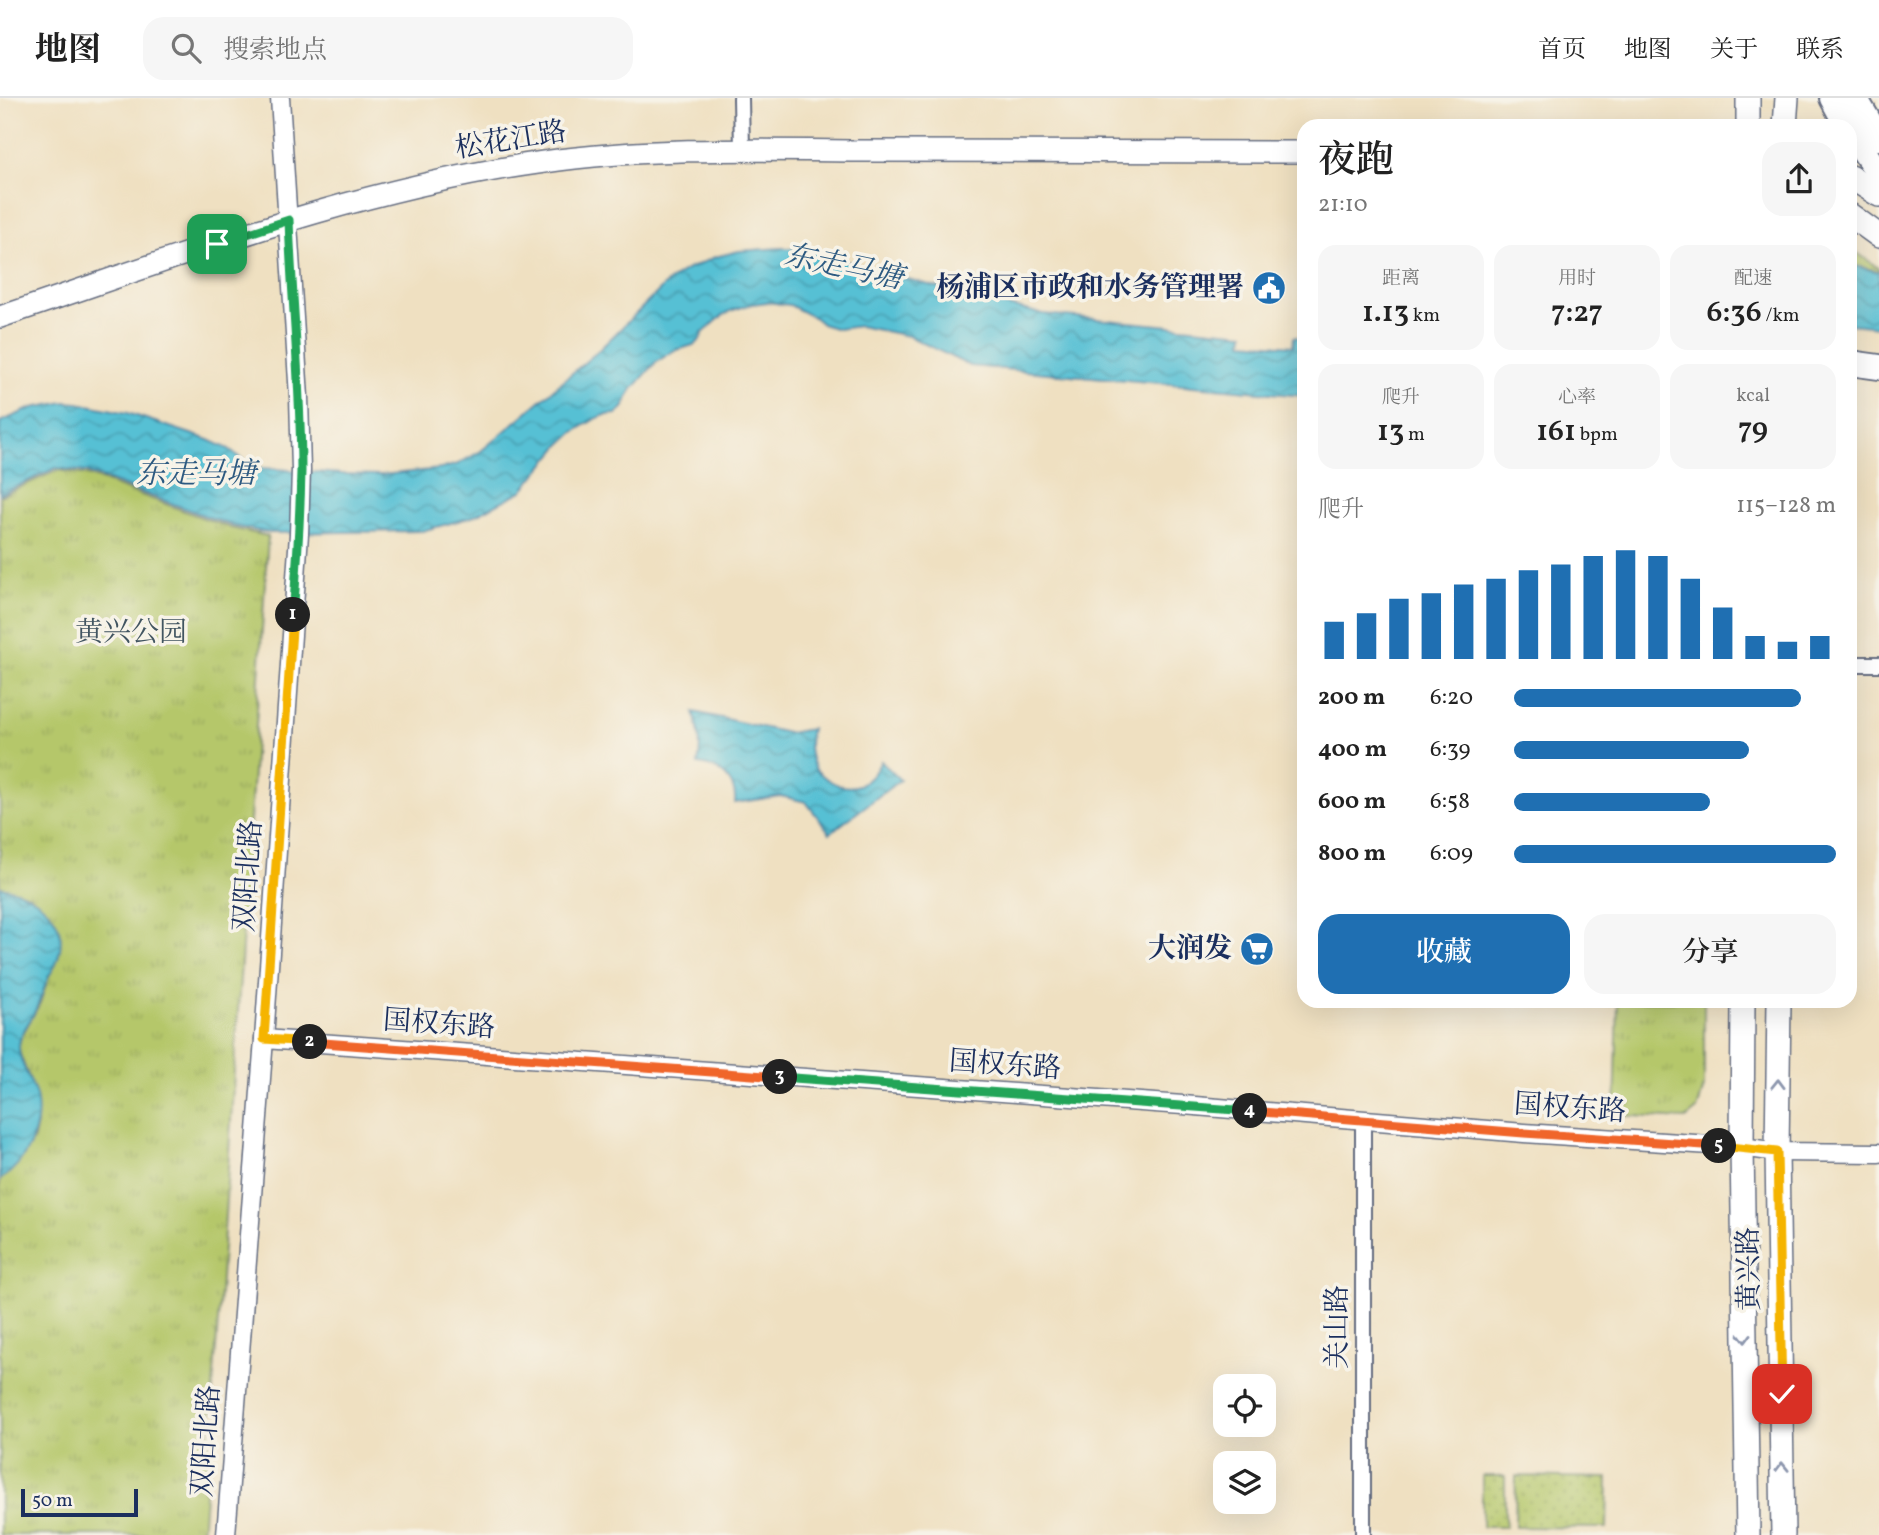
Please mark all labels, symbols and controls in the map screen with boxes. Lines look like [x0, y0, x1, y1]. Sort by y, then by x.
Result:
search box [143, 17, 633, 80]
text: 地图 [35, 29, 101, 75]
icon: search [167, 29, 205, 67]
text: 搜索地点 [223, 33, 327, 69]
text: 首页 [1538, 34, 1586, 68]
text: 地图 [1624, 34, 1672, 68]
text: 关于 [1710, 34, 1758, 68]
text: 联系 [1796, 34, 1844, 68]
street label: 松花江路 [453, 113, 569, 169]
text: 夜跑 [1318, 136, 1394, 189]
button: share [1762, 142, 1836, 216]
text: 21:10 [1318, 189, 1367, 221]
pin [187, 214, 247, 274]
icon: arrive [198, 225, 236, 263]
water label: 东走马塘 [780, 235, 910, 302]
text: 距离 [1382, 266, 1420, 292]
text: 用时 [1558, 266, 1596, 292]
text: 配速 [1734, 266, 1772, 292]
place label: 杨浦区市政和水务管理署 [936, 269, 1244, 308]
public building icon: 杨浦区市政和水务管理署 [1250, 269, 1288, 307]
text: 1.13 [1362, 292, 1409, 334]
text: 7:27 [1551, 292, 1603, 334]
text: 6:36 [1706, 292, 1762, 334]
text: km [1409, 303, 1440, 329]
text: /km [1762, 303, 1800, 329]
text: kcal [1736, 383, 1770, 409]
text: 爬升 [1382, 385, 1420, 411]
text: 心率 [1558, 385, 1596, 411]
text: 79 [1738, 409, 1768, 451]
text: 13 [1377, 411, 1404, 453]
text: 161 [1536, 411, 1576, 453]
text: m [1404, 422, 1425, 448]
text: bpm [1576, 422, 1618, 448]
water label: 东走马塘 [136, 454, 260, 496]
text: 115–128 m [1736, 490, 1836, 522]
text: 爬升 [1318, 494, 1364, 526]
pin: 1 [276, 598, 310, 632]
text: 1 [289, 601, 296, 627]
park label: 黄兴公园 [75, 614, 187, 653]
text: 200 m [1318, 682, 1385, 714]
text: 6:20 [1430, 682, 1473, 714]
text: 400 m [1318, 734, 1387, 766]
text: 6:39 [1430, 734, 1470, 766]
text: 600 m [1318, 786, 1386, 818]
text: 6:58 [1430, 786, 1470, 818]
street label: 双阳北路 [226, 819, 272, 933]
text: 800 m [1318, 838, 1386, 870]
text: 6:09 [1430, 838, 1473, 870]
button: 收藏 [1318, 914, 1570, 994]
button: 分享 [1584, 914, 1836, 994]
place label: 大润发 [1148, 930, 1232, 969]
supermarket icon: 大润发 [1238, 930, 1276, 968]
street label: 国权东路 [382, 1002, 496, 1048]
pin: 2 [292, 1024, 328, 1060]
text: 2 [305, 1028, 314, 1054]
street label: 国权东路 [948, 1043, 1062, 1089]
pin: 3 [762, 1060, 798, 1094]
text: 3 [775, 1063, 784, 1089]
one-way arrow [1770, 1078, 1786, 1089]
street label: 国权东路 [1513, 1086, 1627, 1132]
pin: 4 [1232, 1094, 1268, 1128]
text: 4 [1244, 1097, 1255, 1123]
pin: 5 [1702, 1128, 1736, 1164]
text: 5 [1714, 1132, 1723, 1158]
street label: 黄兴路 [1730, 1227, 1770, 1311]
street label: 关山路 [1319, 1285, 1358, 1369]
one-way arrow [1737, 1333, 1753, 1344]
pin [1752, 1364, 1812, 1424]
map controls [1213, 1374, 1276, 1514]
button: locate [1213, 1374, 1276, 1437]
icon: check [1763, 1375, 1801, 1413]
street label: 双阳北路 [184, 1384, 230, 1498]
button: layers [1213, 1451, 1276, 1514]
one-way arrow [1775, 1461, 1790, 1472]
scale bar [21, 1486, 138, 1518]
text: 50 m [32, 1488, 73, 1514]

